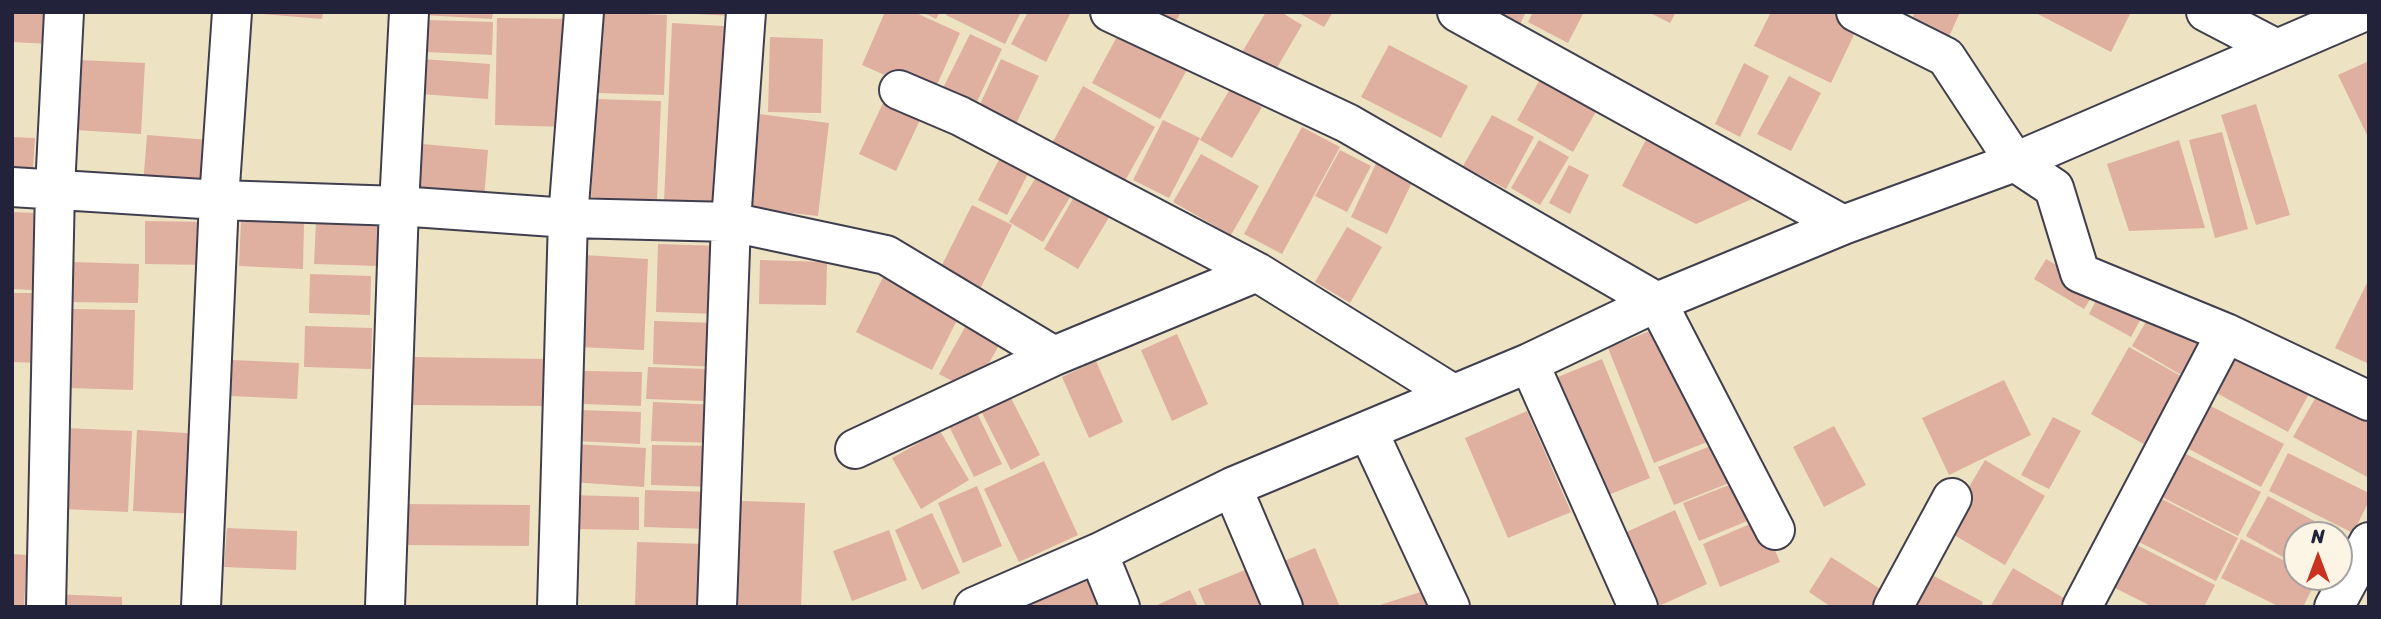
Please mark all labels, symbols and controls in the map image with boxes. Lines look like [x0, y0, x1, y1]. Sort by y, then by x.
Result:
text: N [2311, 520, 2325, 553]
north arrow [2283, 521, 2353, 591]

